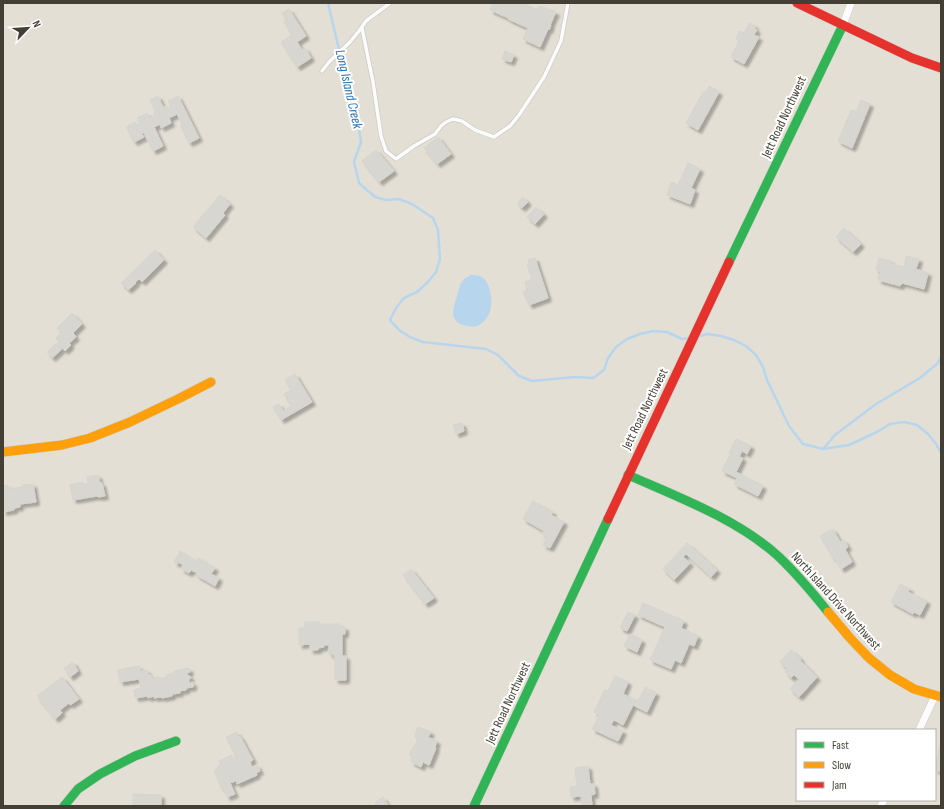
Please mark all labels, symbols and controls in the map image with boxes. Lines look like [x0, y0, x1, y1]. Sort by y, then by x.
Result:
north arrow [8, 8, 48, 48]
text: N [29, 19, 44, 30]
water label: Long Island Creek [332, 48, 367, 131]
street label: Jett Road Northwest [758, 74, 810, 161]
street label: Jett Road Northwest [618, 366, 672, 453]
street label: North Island Drive Northwest [788, 549, 884, 653]
street label: Jett Road Northwest [482, 660, 534, 747]
legend [796, 729, 936, 801]
text: Fast [832, 738, 849, 753]
text: Slow [832, 758, 851, 773]
text: Jam [831, 778, 847, 793]

